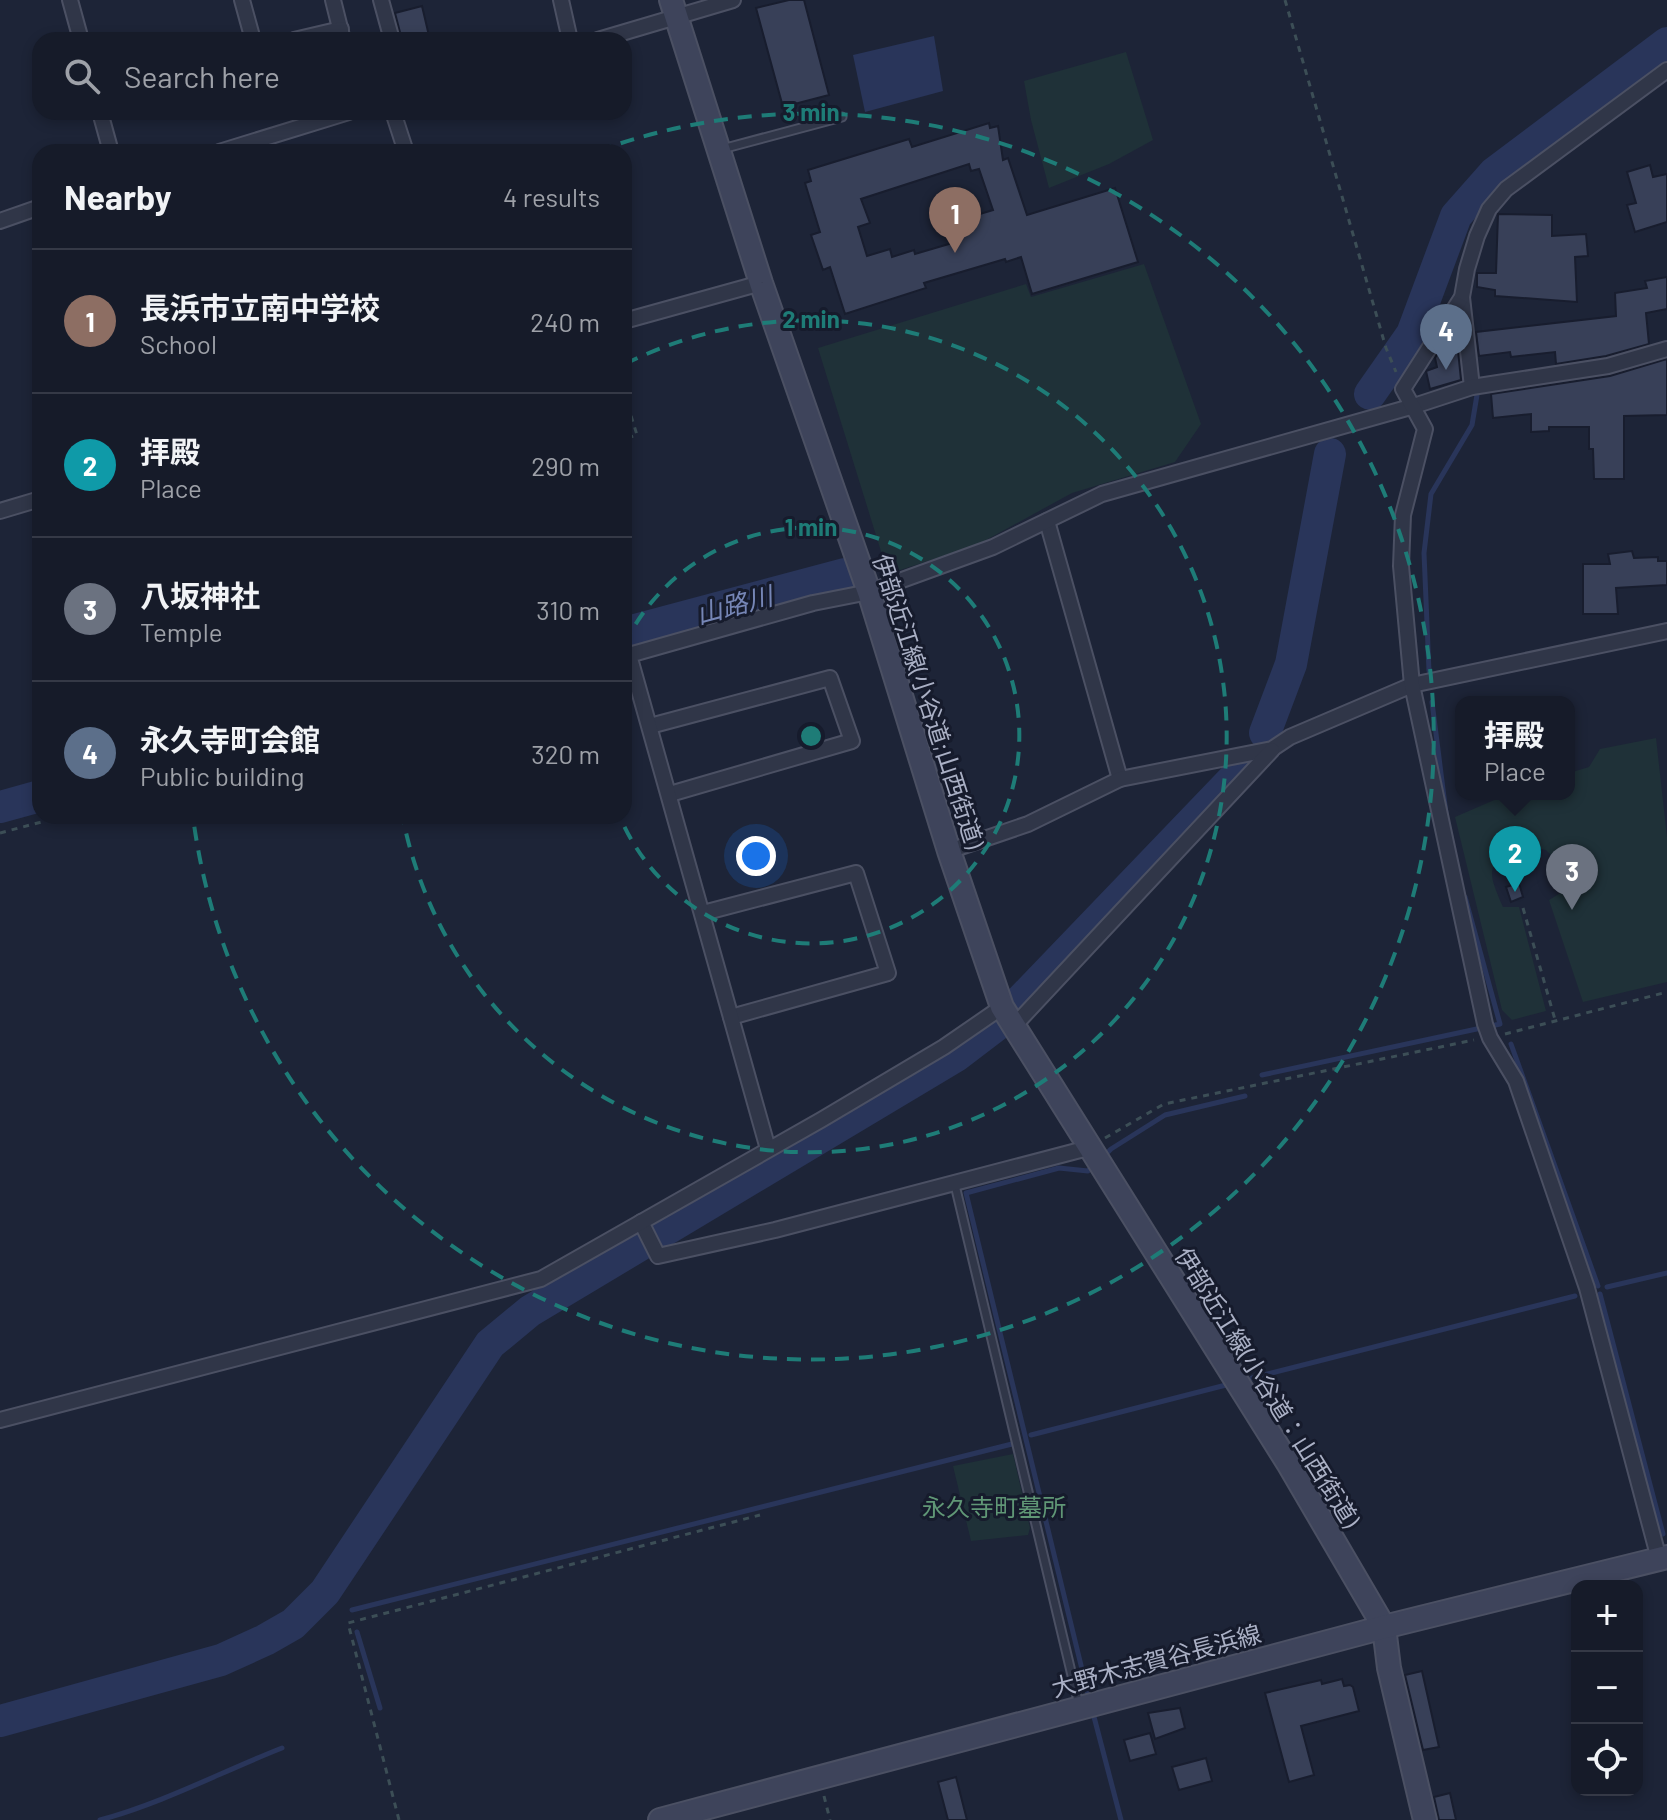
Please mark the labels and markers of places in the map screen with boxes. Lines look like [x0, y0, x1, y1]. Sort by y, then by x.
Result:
pin: 1 [929, 187, 981, 253]
pin: 4 [1420, 304, 1472, 370]
centre of rings [797, 722, 825, 750]
pin: 2 [1489, 826, 1541, 892]
pin: 3 [1546, 844, 1598, 910]

